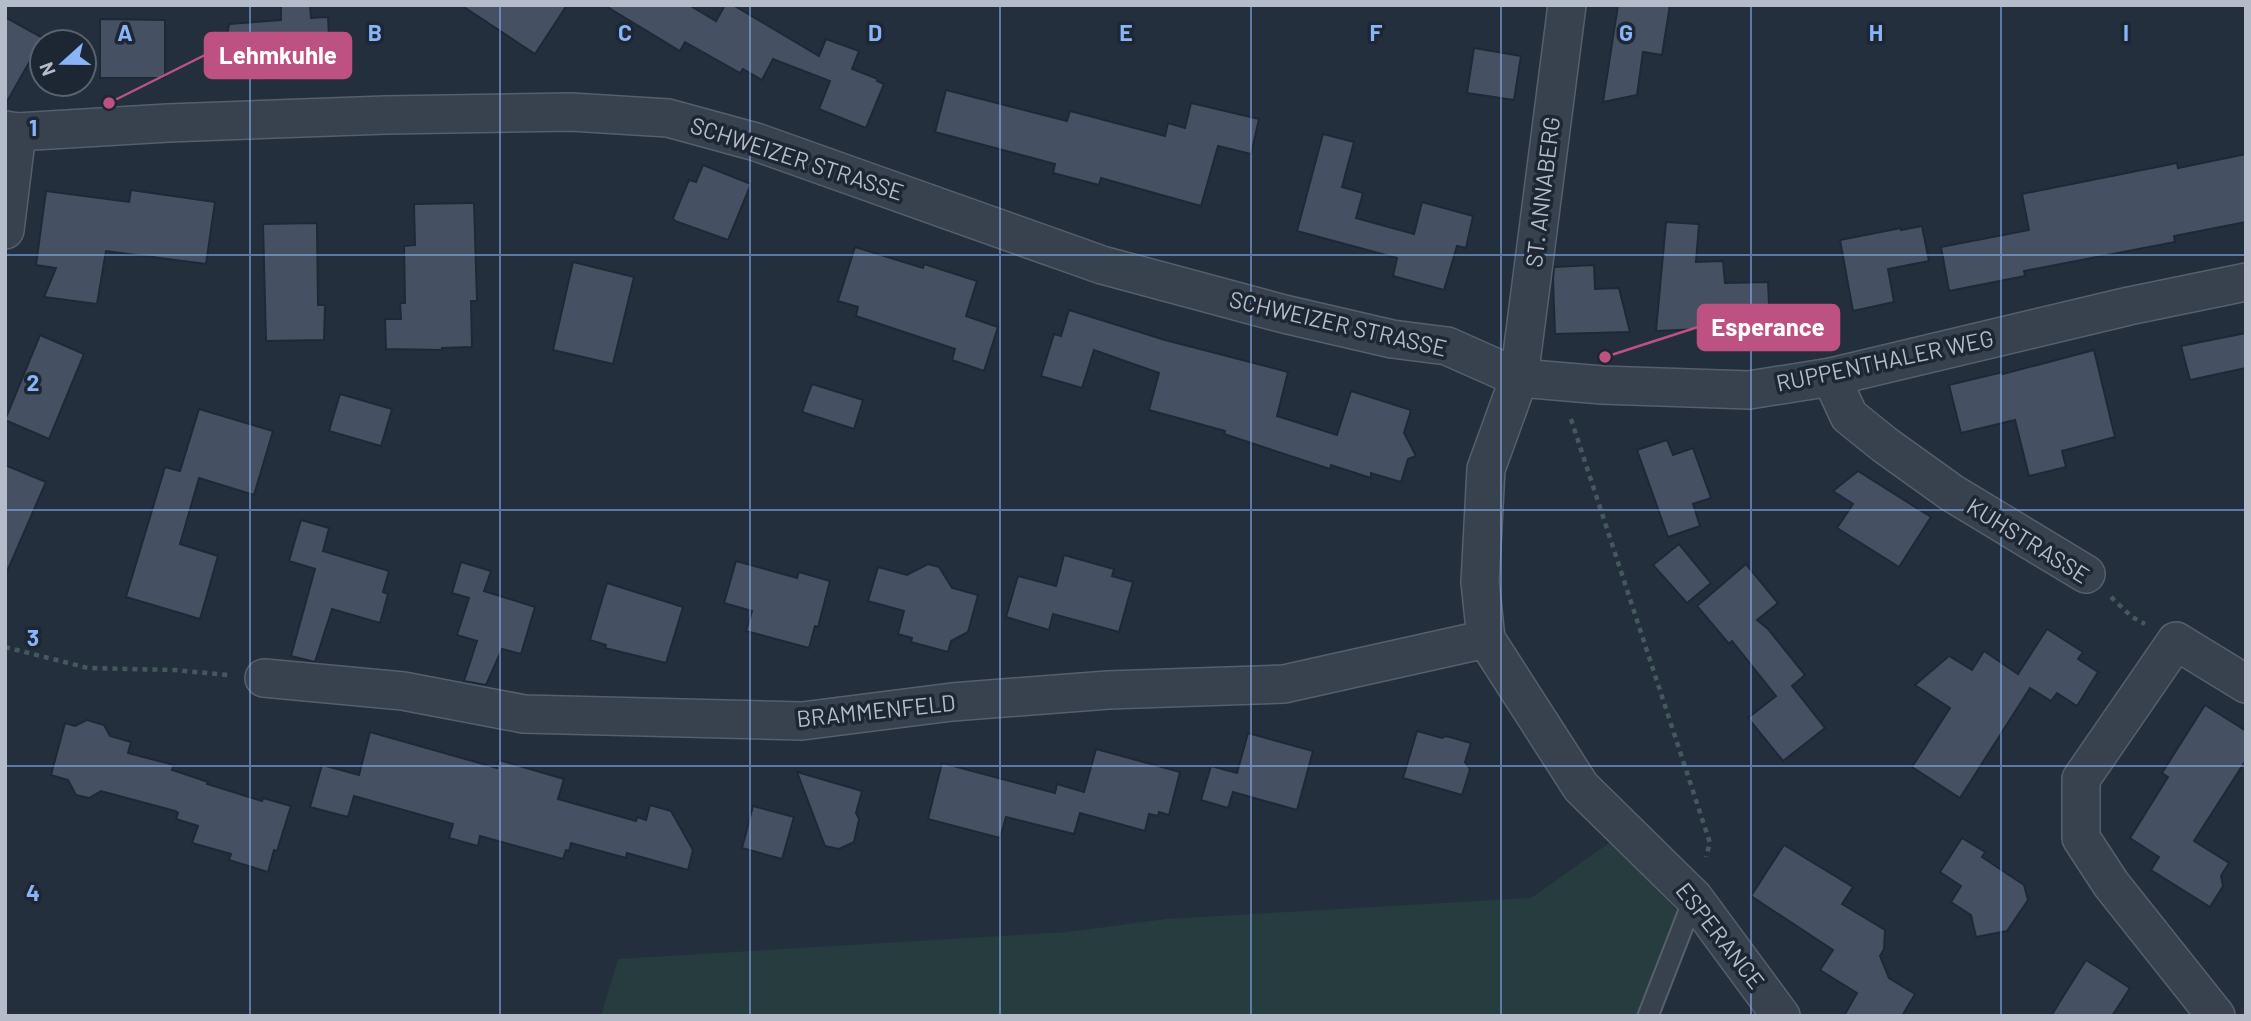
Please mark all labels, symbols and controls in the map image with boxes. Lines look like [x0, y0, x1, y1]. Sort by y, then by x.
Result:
text: A [117, 18, 133, 46]
text: B [368, 18, 382, 46]
text: C [618, 18, 632, 46]
text: D [868, 18, 882, 46]
text: E [1119, 18, 1133, 46]
text: F [1370, 18, 1383, 46]
text: G [1619, 18, 1633, 46]
text: H [1869, 18, 1883, 46]
text: I [2123, 18, 2129, 46]
north arrow [28, 28, 98, 98]
callout: Lehmkuhle [205, 33, 351, 78]
text: Lehmkuhle [219, 40, 337, 69]
text: N [34, 59, 60, 79]
street label: SCHWEIZER STRASSE [687, 110, 907, 206]
text: 1 [29, 113, 37, 141]
street label: ST. ANNABERG [1519, 115, 1565, 269]
street label: SCHWEIZER STRASSE [1227, 284, 1450, 362]
callout: Esperance [1698, 305, 1839, 350]
text: Esperance [1711, 312, 1825, 341]
street label: RUPPENTHALER WEG [1774, 323, 1996, 397]
text: 2 [27, 368, 39, 396]
street label: KUHSTRASSE [1962, 491, 2095, 589]
text: 3 [27, 623, 39, 651]
street label: BRAMMENFELD [795, 688, 957, 732]
street label: ESPERANCE [1671, 877, 1771, 994]
text: 4 [26, 878, 40, 906]

